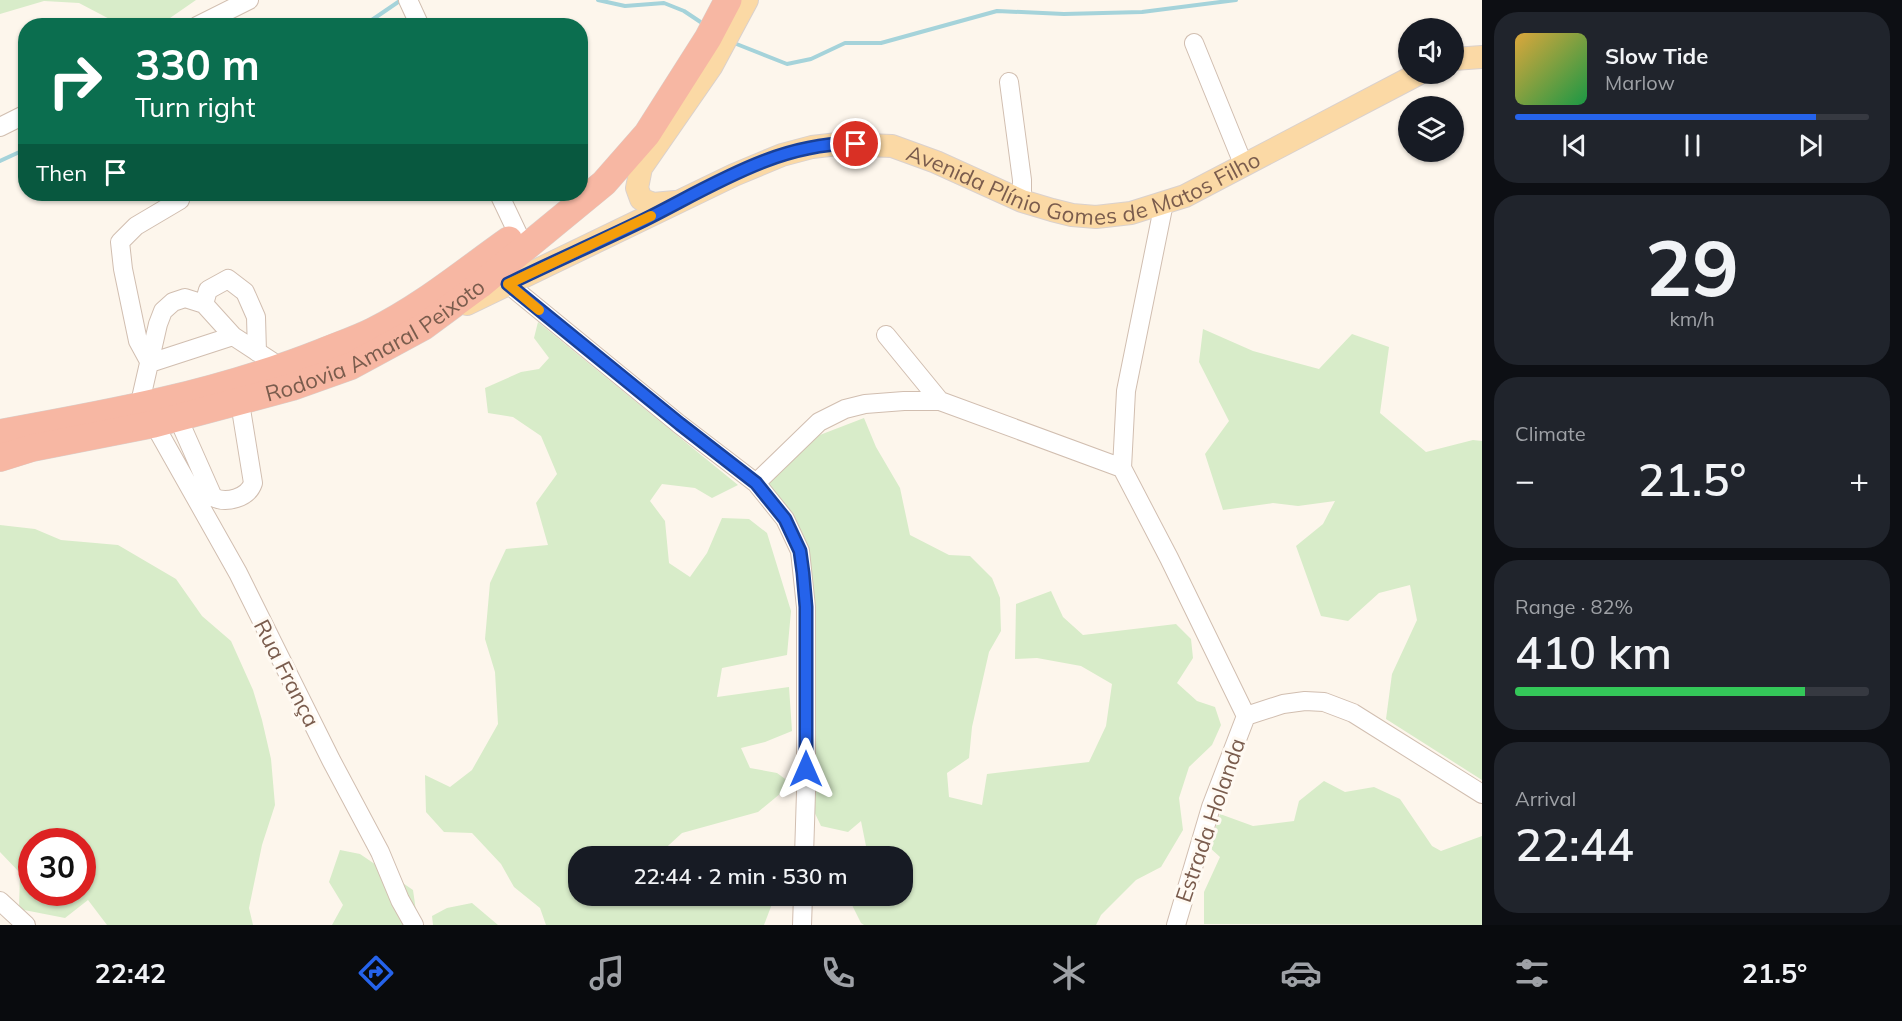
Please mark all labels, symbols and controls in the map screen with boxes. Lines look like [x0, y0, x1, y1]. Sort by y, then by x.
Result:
map controls [1398, 18, 1464, 162]
button: sound [1398, 18, 1464, 84]
text: 330 m [135, 38, 260, 91]
icon: right [36, 42, 114, 120]
text: Slow Tide [1605, 42, 1708, 70]
text: Marlow [1605, 70, 1675, 95]
text: Turn right [135, 90, 255, 124]
button: layers [1398, 96, 1464, 162]
pin [830, 118, 881, 169]
icon: arrive [839, 127, 872, 160]
icon: previous [1558, 129, 1591, 162]
icon: pause [1676, 129, 1709, 162]
icon: next [1794, 129, 1827, 162]
street label: Avenida Plínio Gomes de Matos Filho [895, 134, 1271, 166]
text: Avenida Plínio Gomes de Matos Filho [903, 138, 1265, 231]
icon: arrive [99, 156, 132, 189]
text: Then [36, 159, 87, 187]
text: 29 [1645, 218, 1739, 316]
street label: Rodovia Amaral Peixoto [262, 272, 490, 408]
text: km/h [1669, 306, 1715, 331]
text: Climate [1515, 421, 1586, 446]
text: 21.5° [1638, 451, 1746, 507]
text: − [1515, 459, 1535, 500]
text: + [1849, 459, 1869, 500]
text: Range · 82% [1515, 594, 1633, 619]
street label: Rua França [248, 615, 326, 731]
text: 410 km [1515, 624, 1672, 680]
street label: Estrada Holanda [1169, 734, 1251, 906]
position arrow [774, 737, 838, 801]
text: Arrival [1515, 786, 1576, 811]
text: 22:44 [1515, 816, 1634, 872]
speed limit sign: 30 [18, 828, 96, 906]
text: 22:44 · 2 min · 530 m [633, 862, 848, 890]
icon: directions [355, 952, 397, 994]
icon: music [586, 952, 628, 994]
icon: phone [817, 952, 859, 994]
icon: climate [1048, 952, 1090, 994]
icon: car [1280, 952, 1322, 994]
icon: filters [1511, 952, 1553, 994]
text: 22:42 [95, 956, 166, 990]
text: 21.5° [1742, 956, 1807, 990]

